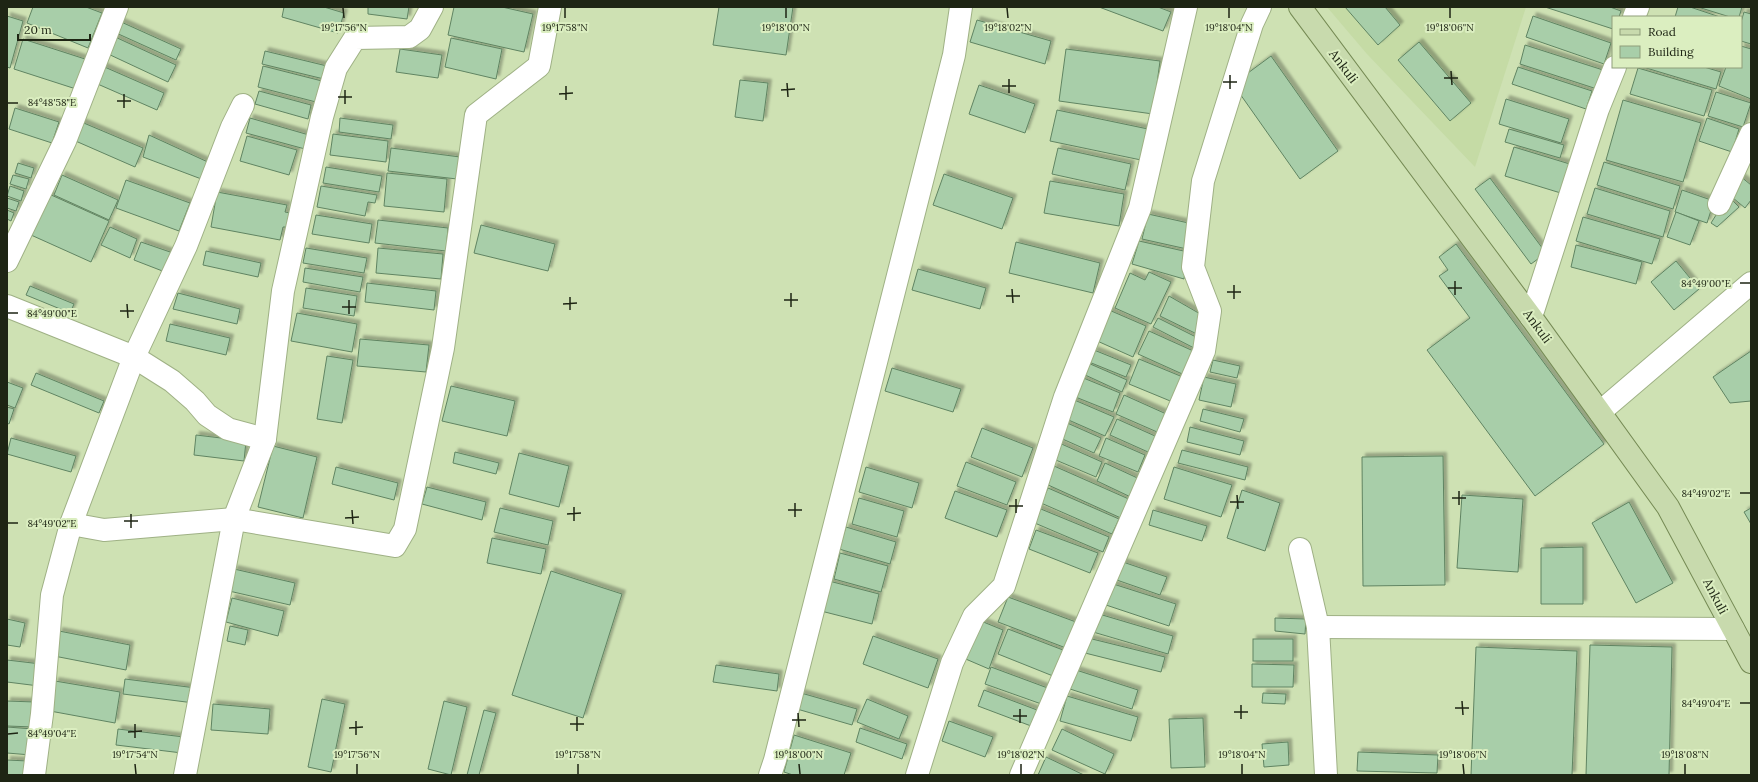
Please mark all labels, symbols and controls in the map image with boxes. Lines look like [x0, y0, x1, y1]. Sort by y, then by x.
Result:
scale bar [18, 16, 90, 42]
legend [1612, 16, 1742, 68]
text: 19°17'56"N [321, 21, 367, 34]
text: 19°17'58"N [542, 21, 588, 34]
text: 19°18'00"N [762, 21, 811, 34]
text: 19°18'02"N [984, 21, 1032, 34]
text: 19°18'04"N [1205, 21, 1253, 34]
text: 19°18'06"N [1426, 21, 1474, 34]
text: 20 m [24, 22, 52, 37]
text: Road [1648, 24, 1676, 39]
text: Building [1648, 44, 1694, 59]
street label: Ankuli [1325, 45, 1362, 87]
text: 84°48'58"E [28, 96, 76, 109]
text: 84°49'00"E [1681, 277, 1731, 290]
street label: Ankuli [1519, 305, 1556, 347]
text: 84°49'00"E [27, 307, 77, 320]
text: 84°49'02"E [1681, 487, 1731, 500]
text: 84°49'02"E [27, 517, 77, 530]
street label: Ankuli [1699, 575, 1732, 617]
text: 84°49'04"E [1681, 697, 1731, 710]
text: 84°49'04"E [27, 727, 77, 740]
text: 19°17'54"N [112, 748, 158, 761]
text: 19°17'56"N [334, 748, 380, 761]
text: 19°17'58"N [555, 748, 601, 761]
text: 19°18'00"N [775, 748, 824, 761]
text: 19°18'02"N [997, 748, 1045, 761]
text: 19°18'04"N [1218, 748, 1266, 761]
text: 19°18'06"N [1439, 748, 1487, 761]
text: 19°18'08"N [1661, 748, 1709, 761]

